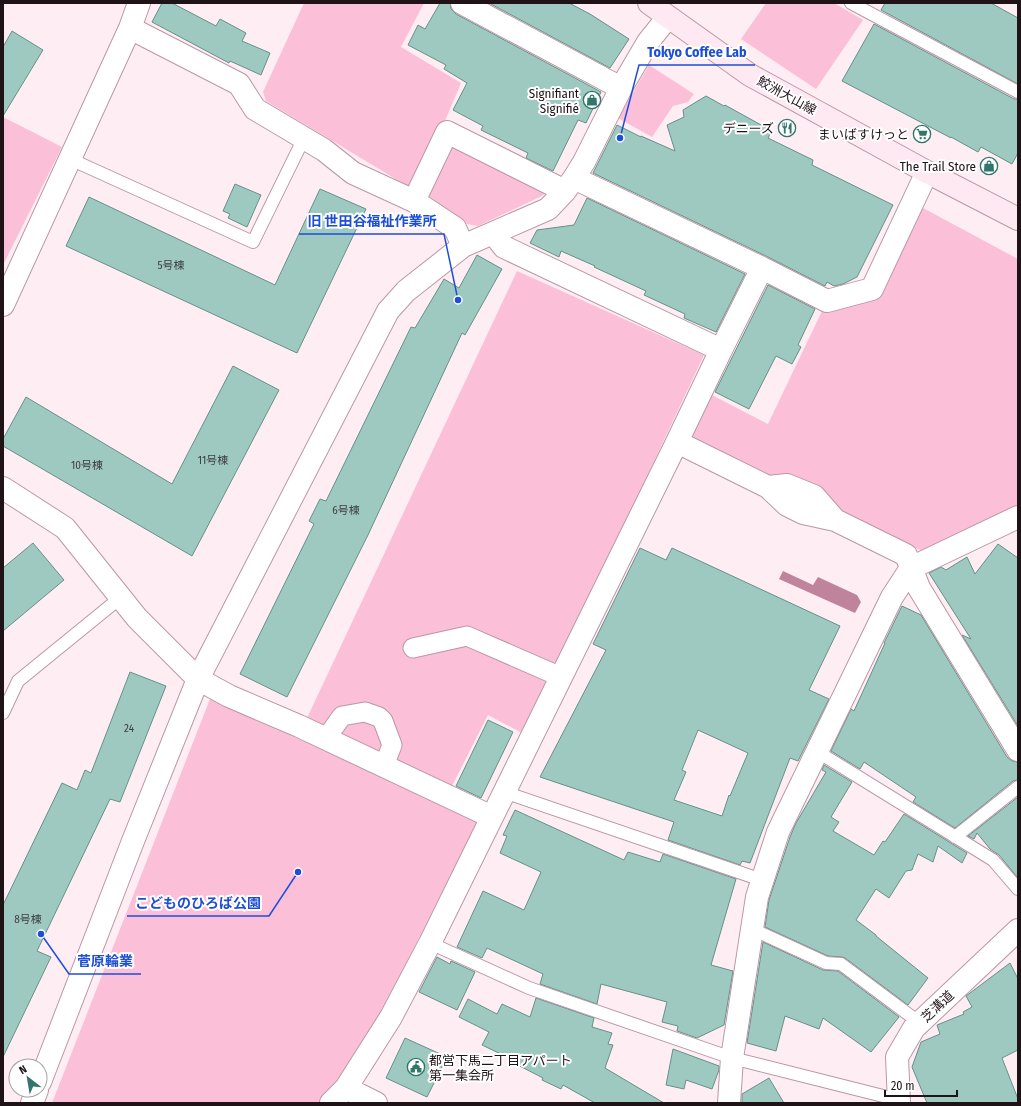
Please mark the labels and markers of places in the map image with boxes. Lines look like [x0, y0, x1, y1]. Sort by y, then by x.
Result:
callout: Tokyo Coffee Lab [639, 39, 755, 65]
place label: Signifiant Signifié [529, 86, 580, 116]
shop icon: Signifiant Signifié [582, 90, 602, 110]
restaurant icon: デニーズ [777, 118, 797, 138]
place label: デニーズ [723, 121, 774, 136]
supermarket icon: まいばすけっと [912, 124, 932, 144]
place label: まいばすけっと [818, 127, 909, 142]
shop icon: The Trail Store [979, 156, 999, 176]
place label: The Trail Store [900, 159, 976, 174]
callout: 旧 世田谷福祉作業所 [299, 208, 444, 234]
callout: こどものひろば公園 [127, 890, 269, 916]
callout: 菅原輪業 [69, 948, 141, 974]
place label: 都営下馬二丁目アパート 第一集会所 [429, 1053, 572, 1083]
public building icon: 都営下馬二丁目アパート 第一集会所 [406, 1057, 426, 1077]

